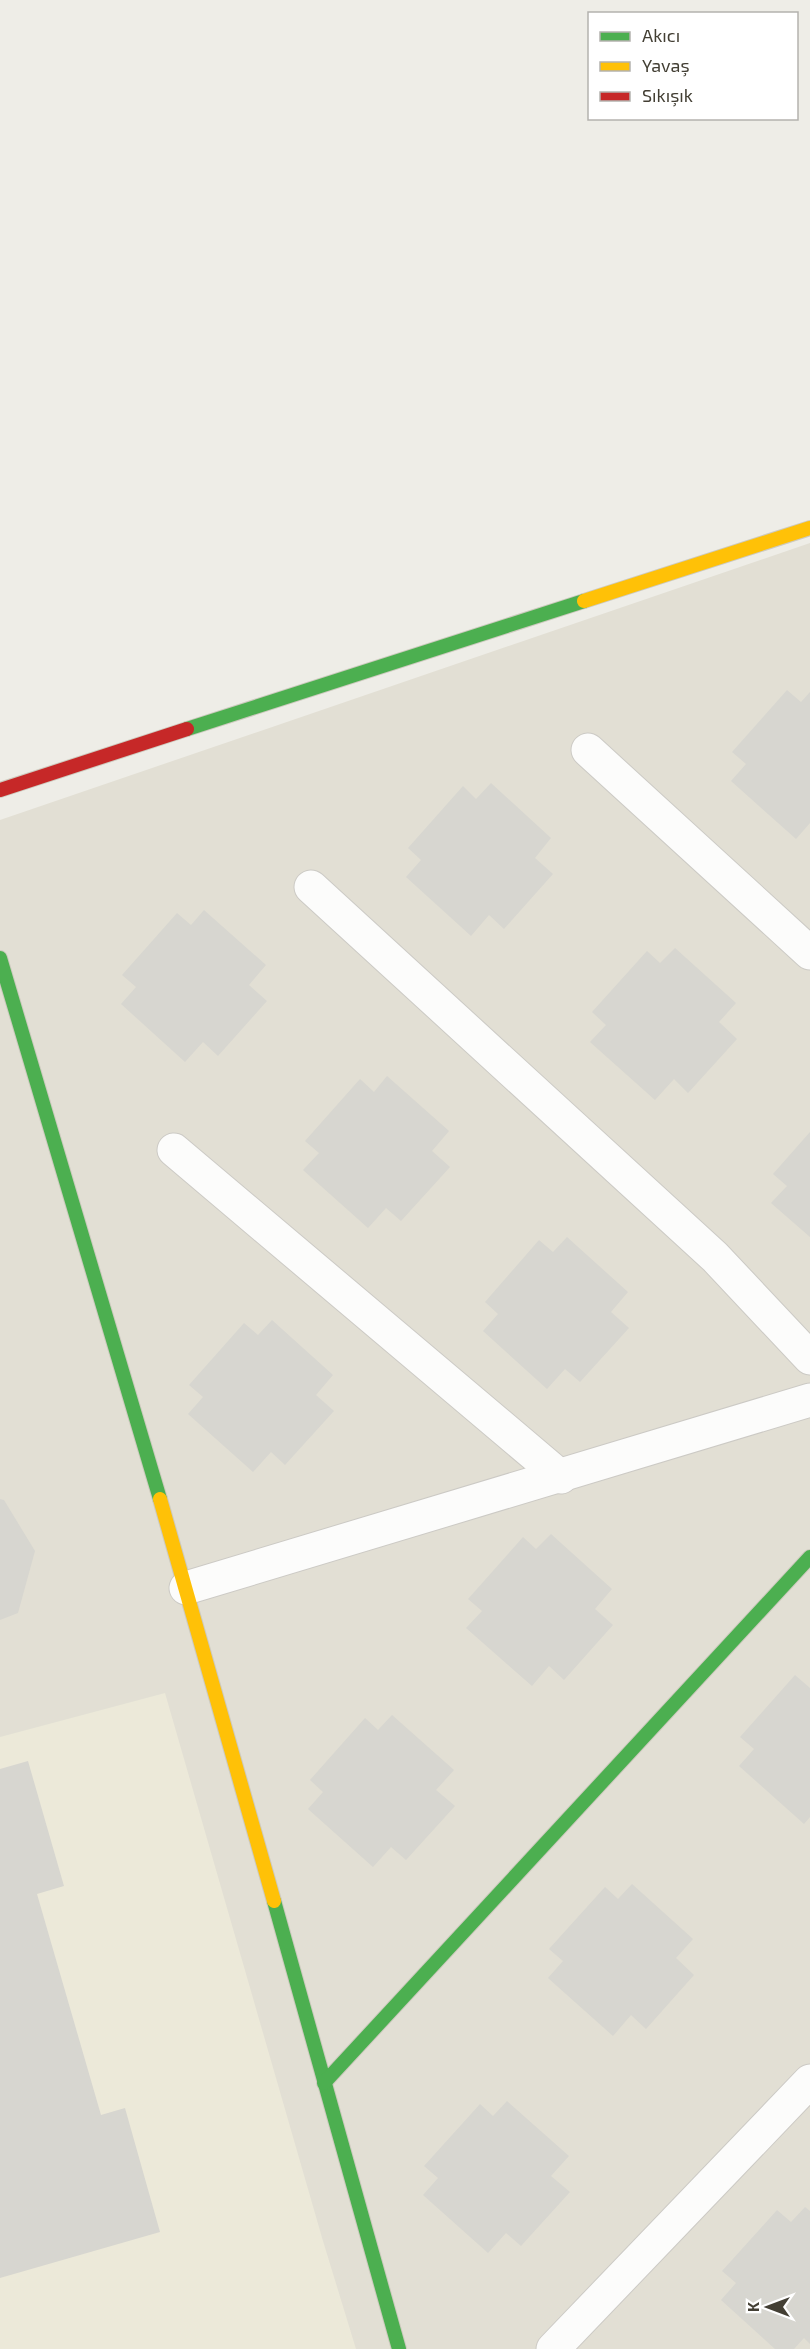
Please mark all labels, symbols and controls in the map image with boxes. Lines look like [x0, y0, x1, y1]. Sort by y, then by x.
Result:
legend [588, 12, 798, 120]
text: Akıcı [642, 24, 680, 46]
text: Yavaş [642, 54, 690, 77]
text: Sıkışık [642, 84, 693, 107]
north arrow [738, 2277, 798, 2337]
text: K [743, 2301, 762, 2312]

